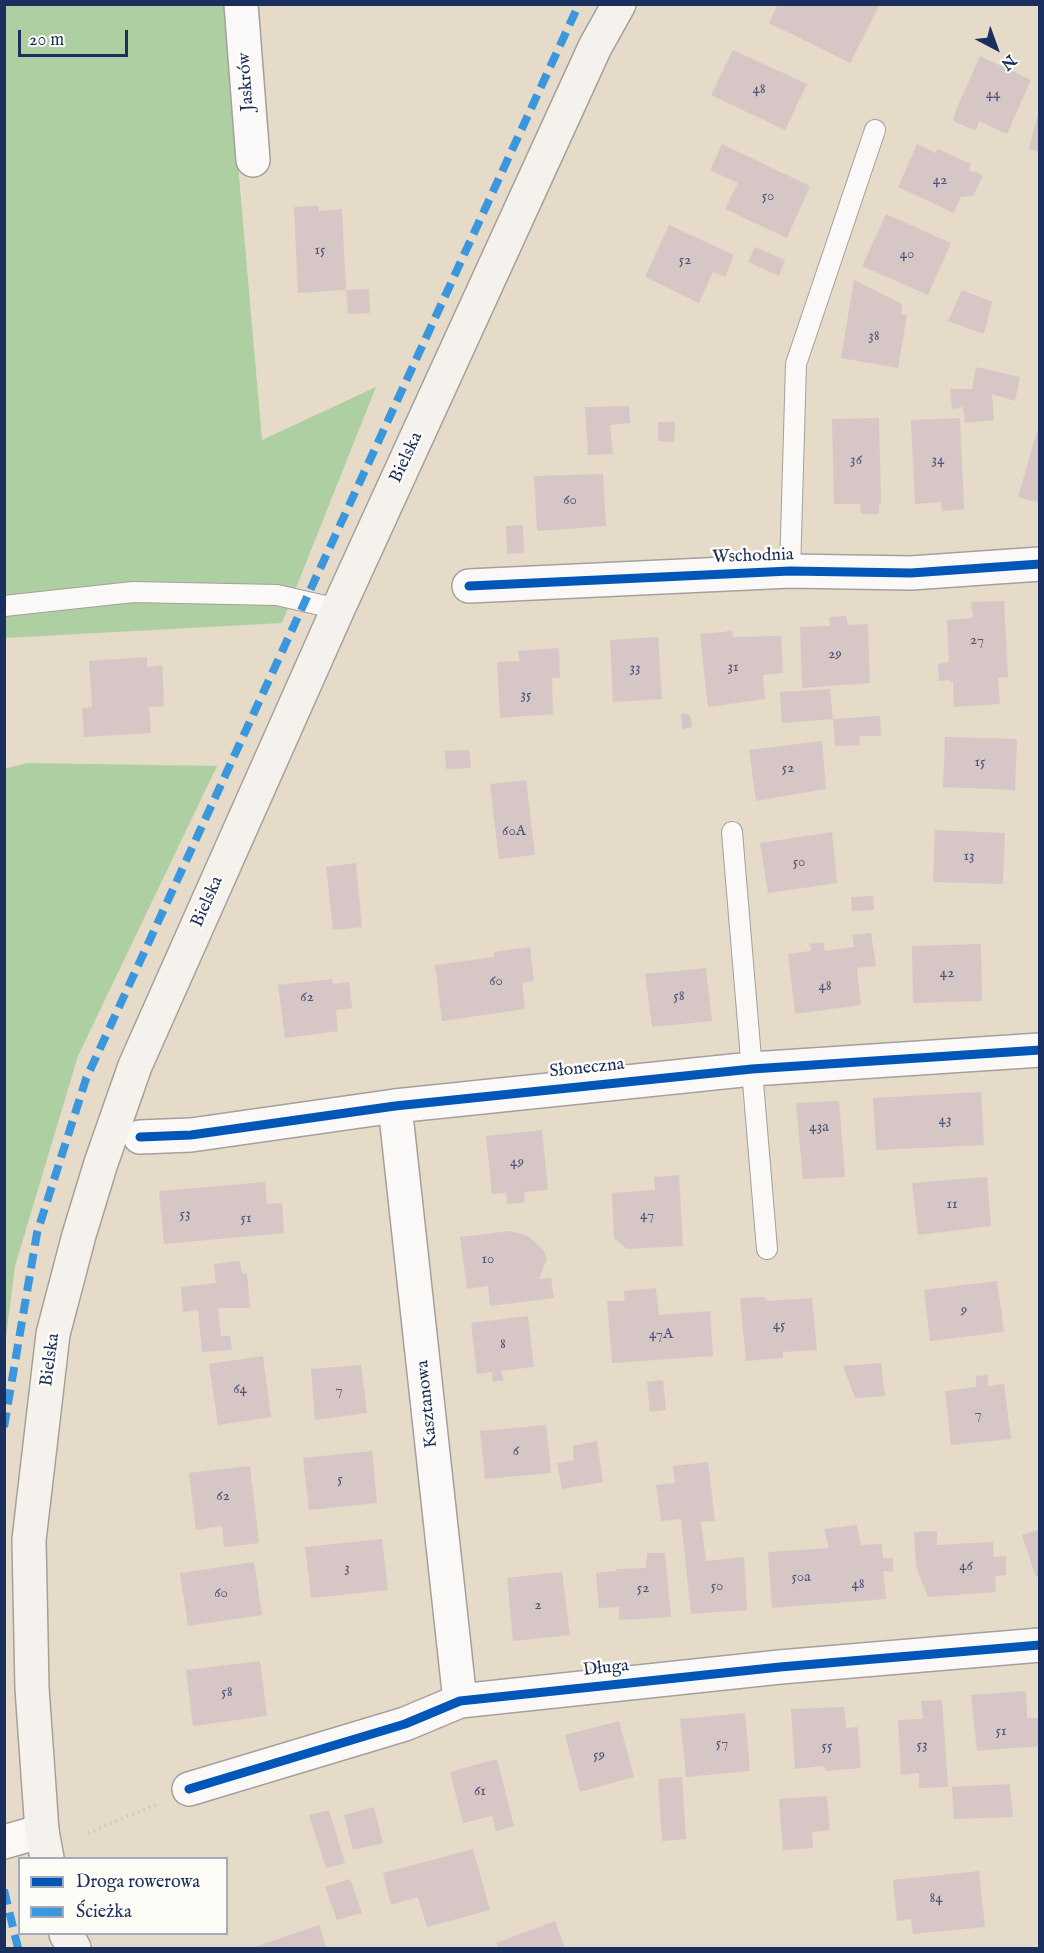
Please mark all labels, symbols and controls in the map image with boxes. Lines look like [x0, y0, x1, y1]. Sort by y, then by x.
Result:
scale bar [21, 18, 130, 56]
north arrow [966, 18, 1026, 78]
text: 20 m [29, 29, 64, 52]
text: N [996, 49, 1020, 74]
street label: Jaskrów [234, 52, 260, 112]
house number: 48 [752, 81, 766, 99]
house number: 44 [986, 86, 1000, 104]
house number: 42 [933, 172, 947, 190]
house number: 50 [762, 188, 774, 206]
house number: 15 [314, 242, 326, 260]
house number: 40 [900, 246, 914, 264]
house number: 52 [679, 252, 691, 270]
house number: 38 [868, 328, 880, 346]
street label: Bielska [386, 429, 428, 487]
house number: 36 [850, 452, 862, 470]
house number: 34 [932, 452, 944, 470]
house number: 60 [563, 492, 577, 510]
street label: Wschodnia [712, 545, 794, 569]
house number: 27 [970, 632, 984, 650]
house number: 29 [828, 646, 842, 664]
house number: 31 [727, 659, 739, 677]
house number: 33 [629, 660, 641, 678]
house number: 35 [520, 687, 532, 705]
house number: 15 [974, 754, 986, 772]
house number: 52 [782, 760, 794, 778]
house number: 60A [502, 823, 526, 841]
house number: 13 [963, 848, 975, 866]
house number: 50 [793, 854, 805, 872]
street label: Bielska [187, 873, 229, 931]
house number: 42 [940, 965, 954, 983]
house number: 60 [489, 973, 503, 991]
house number: 48 [818, 978, 832, 996]
house number: 58 [673, 988, 685, 1006]
house number: 62 [300, 989, 314, 1007]
street label: Słoneczna [549, 1054, 625, 1084]
house number: 43 [939, 1112, 951, 1130]
house number: 43a [809, 1119, 829, 1137]
house number: 49 [510, 1154, 524, 1172]
house number: 11 [946, 1196, 958, 1214]
house number: 53 [179, 1206, 191, 1224]
house number: 47 [640, 1207, 654, 1225]
house number: 51 [240, 1210, 252, 1228]
house number: 10 [482, 1251, 494, 1269]
house number: 9 [961, 1302, 967, 1320]
house number: 45 [773, 1317, 785, 1335]
house number: 47A [649, 1326, 673, 1344]
street label: Bielska [37, 1332, 65, 1388]
house number: 8 [500, 1336, 506, 1354]
street label: Kasztanowa [413, 1359, 443, 1449]
house number: 64 [233, 1381, 247, 1399]
house number: 7 [335, 1382, 343, 1400]
house number: 7 [974, 1406, 982, 1424]
house number: 6 [513, 1443, 519, 1461]
house number: 5 [337, 1471, 343, 1489]
house number: 62 [216, 1488, 230, 1506]
house number: 46 [959, 1558, 973, 1576]
house number: 3 [344, 1560, 350, 1578]
house number: 50a [791, 1569, 811, 1587]
house number: 48 [851, 1576, 865, 1594]
house number: 50 [711, 1578, 723, 1596]
house number: 52 [637, 1580, 649, 1598]
house number: 60 [214, 1585, 228, 1603]
house number: 2 [534, 1597, 542, 1615]
street label: Długa [582, 1656, 630, 1682]
house number: 58 [221, 1684, 233, 1702]
house number: 51 [995, 1723, 1007, 1741]
house number: 57 [716, 1735, 728, 1753]
house number: 53 [916, 1737, 928, 1755]
house number: 55 [822, 1738, 832, 1756]
house number: 59 [593, 1747, 605, 1765]
house number: 61 [474, 1783, 486, 1801]
legend [18, 1857, 228, 1935]
text: Droga rowerowa [76, 1871, 200, 1894]
house number: 84 [929, 1890, 943, 1908]
text: Ścieżka [76, 1901, 132, 1924]

